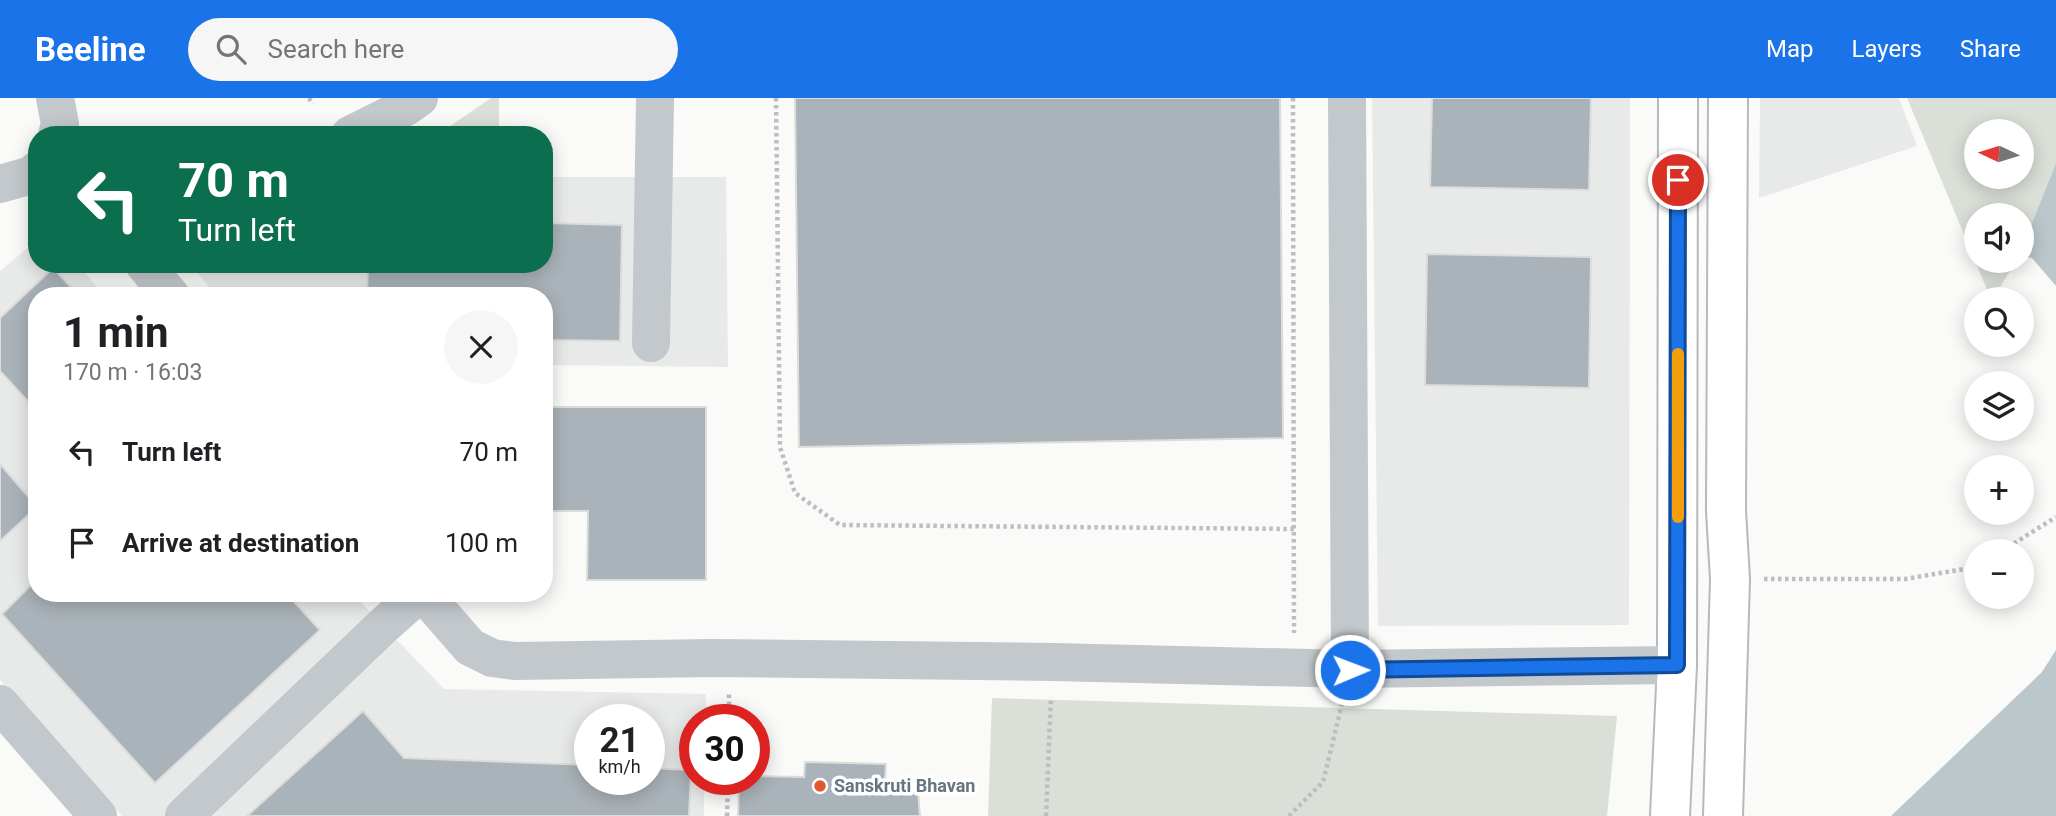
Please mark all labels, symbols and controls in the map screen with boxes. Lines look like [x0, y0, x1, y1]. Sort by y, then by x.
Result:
search box [188, 18, 678, 81]
text: Beeline [35, 30, 146, 69]
icon: search [212, 30, 250, 68]
text: Search here [268, 34, 404, 64]
text: Map [1766, 35, 1814, 63]
text: Layers [1852, 35, 1922, 63]
text: Share [1960, 35, 2021, 63]
north arrow [1964, 119, 2034, 189]
map controls [1964, 119, 2034, 609]
pin [1648, 150, 1708, 210]
text: 70 m [178, 152, 289, 209]
icon: left [63, 154, 154, 245]
icon: arrive [1659, 161, 1697, 199]
button: sound [1964, 203, 2034, 273]
text: Turn left [178, 211, 296, 249]
button: search [1964, 287, 2034, 357]
text: 1 min [63, 308, 169, 357]
button: close [444, 310, 518, 384]
text: 170 m · 16:03 [63, 359, 202, 386]
button: layers [1964, 371, 2034, 441]
icon: left [63, 433, 101, 471]
text: Turn left [122, 437, 221, 467]
text: 70 m [460, 437, 518, 467]
button: + [1964, 455, 2034, 525]
icon: arrive [63, 524, 101, 562]
text: Arrive at destination [122, 528, 359, 558]
text: 100 m [445, 528, 518, 558]
button: − [1964, 539, 2034, 609]
position arrow [1313, 633, 1387, 707]
speed limit sign: 30 [679, 704, 770, 795]
text: 21 [599, 720, 640, 761]
text: km/h [598, 756, 641, 777]
place label: Sanskruti Bhavan [834, 775, 975, 796]
marker: Sanskruti Bhavan [812, 778, 828, 794]

